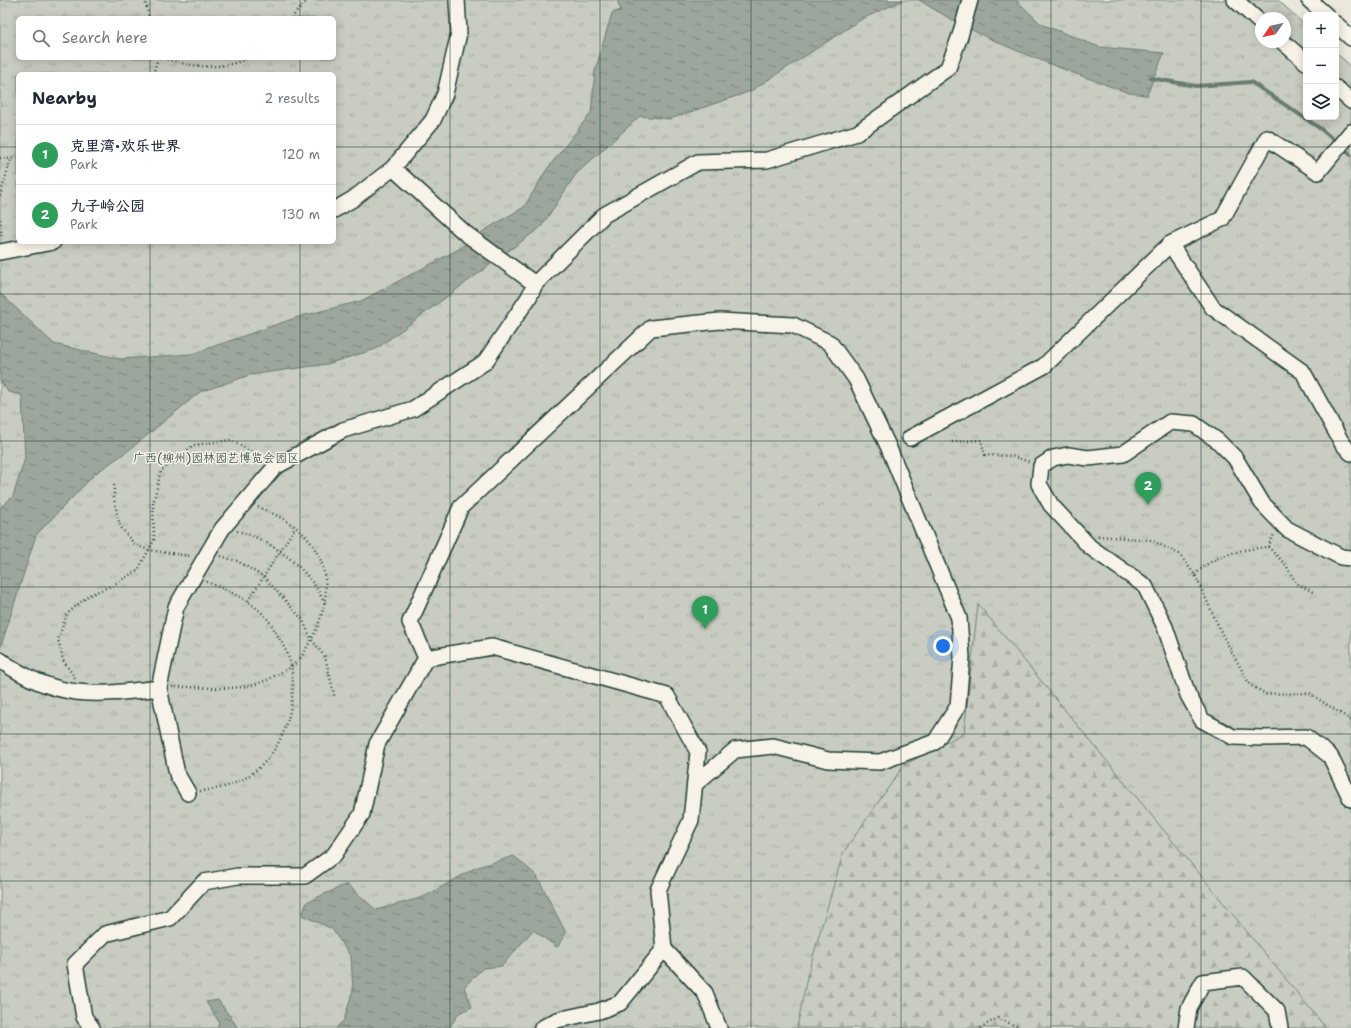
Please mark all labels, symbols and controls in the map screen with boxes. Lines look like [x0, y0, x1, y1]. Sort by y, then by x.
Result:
north arrow [1255, 12, 1291, 48]
map controls [1303, 12, 1339, 120]
button: + [1303, 12, 1339, 48]
search box [16, 16, 336, 60]
icon: search [30, 27, 52, 49]
text: Search here [62, 28, 148, 48]
button: − [1303, 48, 1339, 84]
button: layers [1303, 84, 1339, 120]
text: Nearby [32, 87, 97, 109]
text: 2 results [264, 90, 320, 107]
text: 克里湾·欢乐世界 [70, 136, 180, 156]
text: 1 [42, 146, 48, 163]
text: 120 m [282, 146, 320, 163]
text: Park [70, 156, 98, 173]
text: 九子岭公园 [70, 196, 145, 216]
text: 2 [40, 206, 50, 223]
text: 130 m [282, 206, 320, 223]
text: Park [70, 216, 98, 233]
park label: 广西(柳州)园林园艺博览会园区 [133, 450, 299, 466]
pin: 2 [1135, 472, 1161, 505]
pin: 1 [692, 596, 718, 629]
your location [933, 636, 953, 656]

